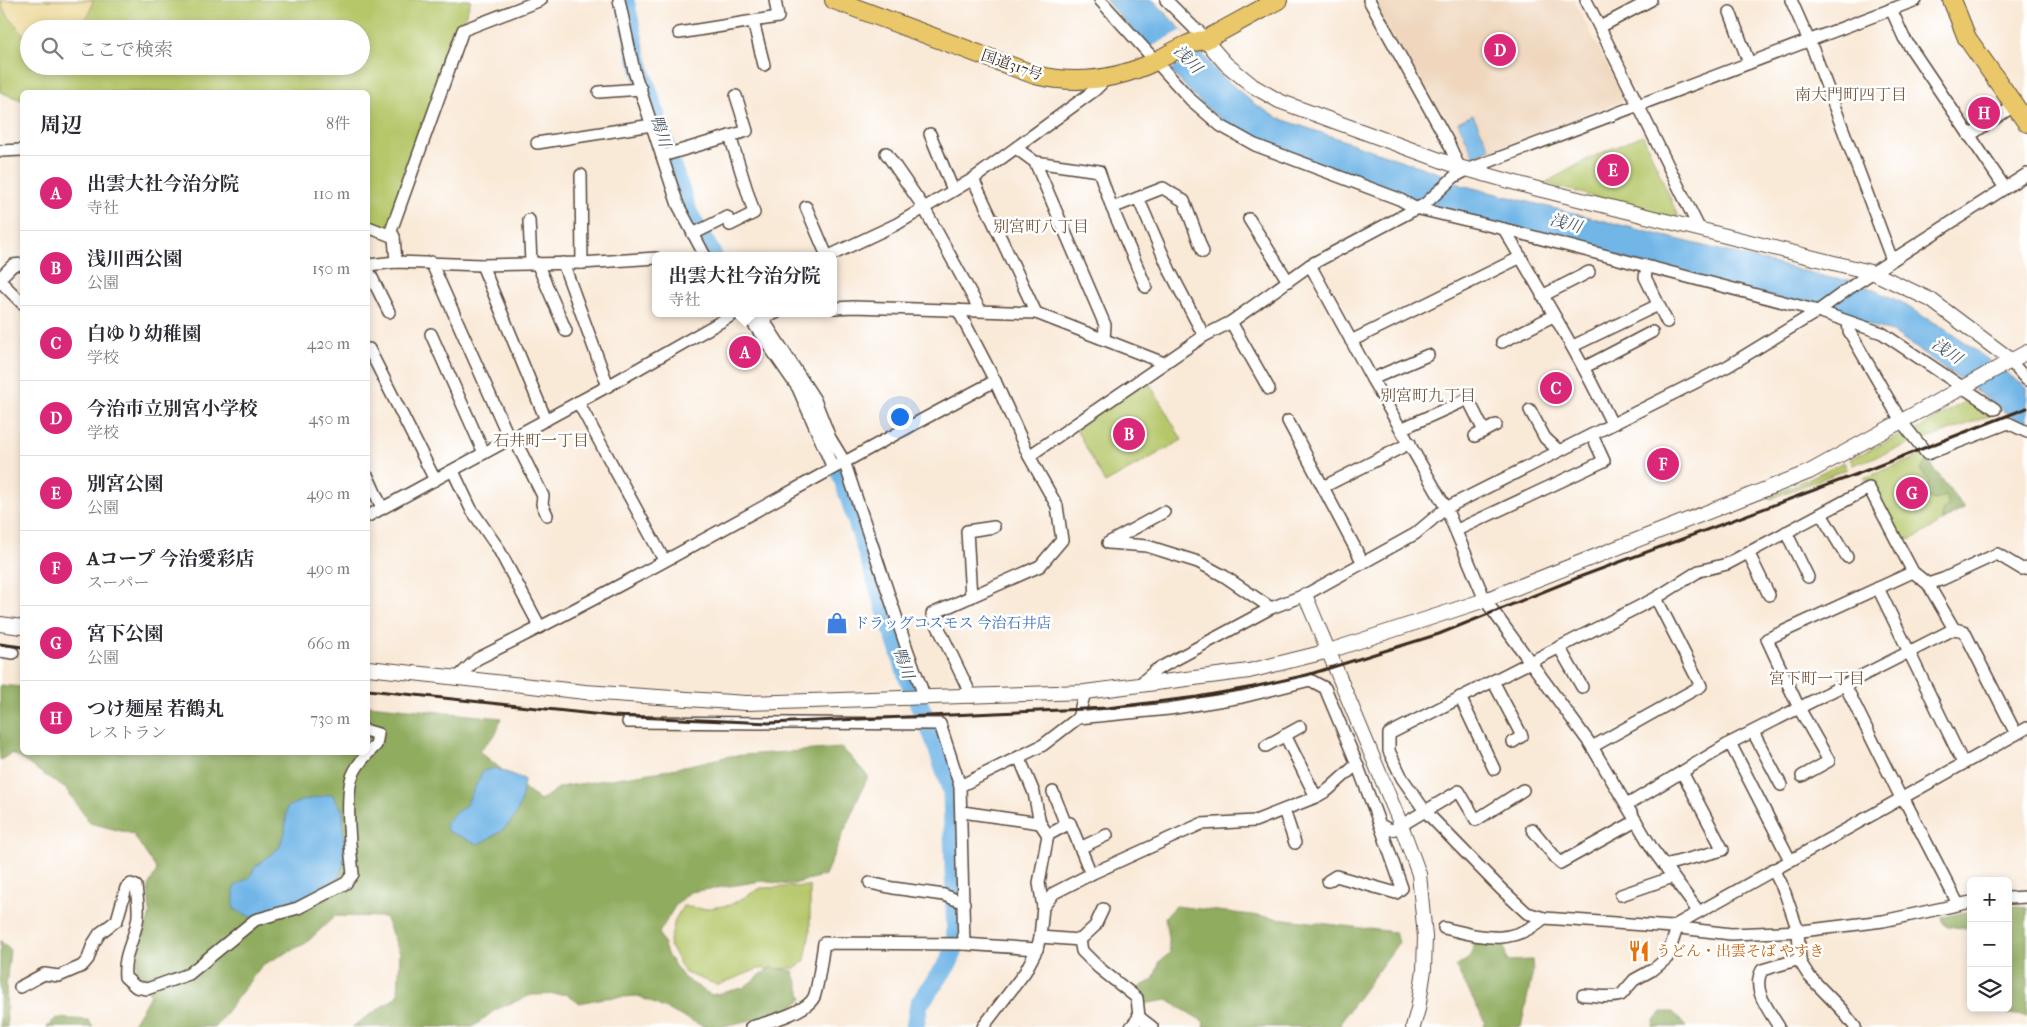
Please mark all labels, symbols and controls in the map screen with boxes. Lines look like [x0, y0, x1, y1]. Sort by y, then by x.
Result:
search box [20, 20, 370, 75]
pin: D [1484, 31, 1516, 69]
icon: search [38, 34, 66, 62]
text: ここで検索 [78, 39, 173, 61]
water label: 浅川 [1170, 41, 1207, 79]
street label: 国道317号 [979, 46, 1045, 84]
district label: 南大門町四丁目 [1795, 85, 1907, 104]
pin: H [1968, 94, 2000, 132]
text: 周辺 [40, 113, 82, 137]
water label: 鴨川 [647, 113, 675, 151]
text: 8件 [326, 114, 350, 133]
pin: E [1597, 151, 1629, 189]
text: 出雲大社今治分院 [87, 173, 239, 195]
text: A [51, 184, 61, 203]
text: 110 m [313, 184, 350, 203]
text: 寺社 [87, 198, 119, 217]
water label: 浅川 [1548, 209, 1586, 237]
district label: 別宮町八丁目 [993, 217, 1089, 236]
text: 浅川西公園 [87, 248, 182, 270]
popup [652, 252, 837, 317]
text: B [51, 259, 61, 278]
text: 150 m [312, 259, 350, 278]
text: 出雲大社今治分院 [668, 265, 821, 287]
text: 公園 [87, 273, 119, 292]
text: 寺社 [668, 290, 701, 309]
text: 白ゆり幼稚園 [87, 323, 201, 345]
pin: A [729, 333, 761, 371]
text: C [51, 334, 61, 353]
text: 420 m [307, 334, 350, 353]
water label: 浅川 [1928, 334, 1967, 369]
text: 学校 [87, 348, 119, 367]
pin: C [1540, 369, 1572, 407]
district label: 別宮町九丁目 [1380, 386, 1476, 405]
text: 今治市立別宮小学校 [87, 398, 258, 420]
your location [887, 404, 913, 430]
text: D [50, 409, 62, 428]
text: 450 m [309, 409, 350, 428]
pin: B [1113, 415, 1145, 453]
text: 学校 [87, 423, 119, 442]
district label: 石井町一丁目 [493, 431, 589, 450]
pin: F [1647, 445, 1679, 483]
text: 別宮公園 [87, 473, 163, 495]
pin: G [1896, 474, 1928, 512]
text: E [51, 484, 61, 503]
text: 490 m [307, 484, 350, 503]
text: 公園 [87, 498, 119, 517]
text: Aコープ 今治愛彩店 [87, 548, 254, 570]
text: F [52, 559, 60, 578]
text: 490 m [307, 559, 350, 578]
text: スーパー [87, 573, 149, 592]
shop icon: ドラッグコスモス 今治石井店 [824, 610, 850, 636]
place label: ドラッグコスモス 今治石井店 [854, 614, 1052, 632]
text: 宮下公園 [87, 623, 163, 645]
text: G [50, 634, 62, 653]
text: 660 m [307, 634, 350, 653]
water label: 鴨川 [890, 645, 919, 683]
text: 公園 [87, 648, 119, 667]
district label: 宮下町一丁目 [1769, 669, 1865, 688]
text: つけ麺屋 若鶴丸 [87, 698, 224, 720]
text: H [50, 709, 62, 728]
text: 730 m [310, 709, 350, 728]
text: レストラン [87, 723, 167, 742]
map controls [1967, 877, 2012, 1012]
button: + [1967, 877, 2012, 922]
button: − [1967, 922, 2012, 967]
restaurant icon: うどん・出雲そば やすき [1626, 938, 1652, 964]
place label: うどん・出雲そば やすき [1656, 942, 1824, 960]
button: layers [1967, 967, 2012, 1012]

